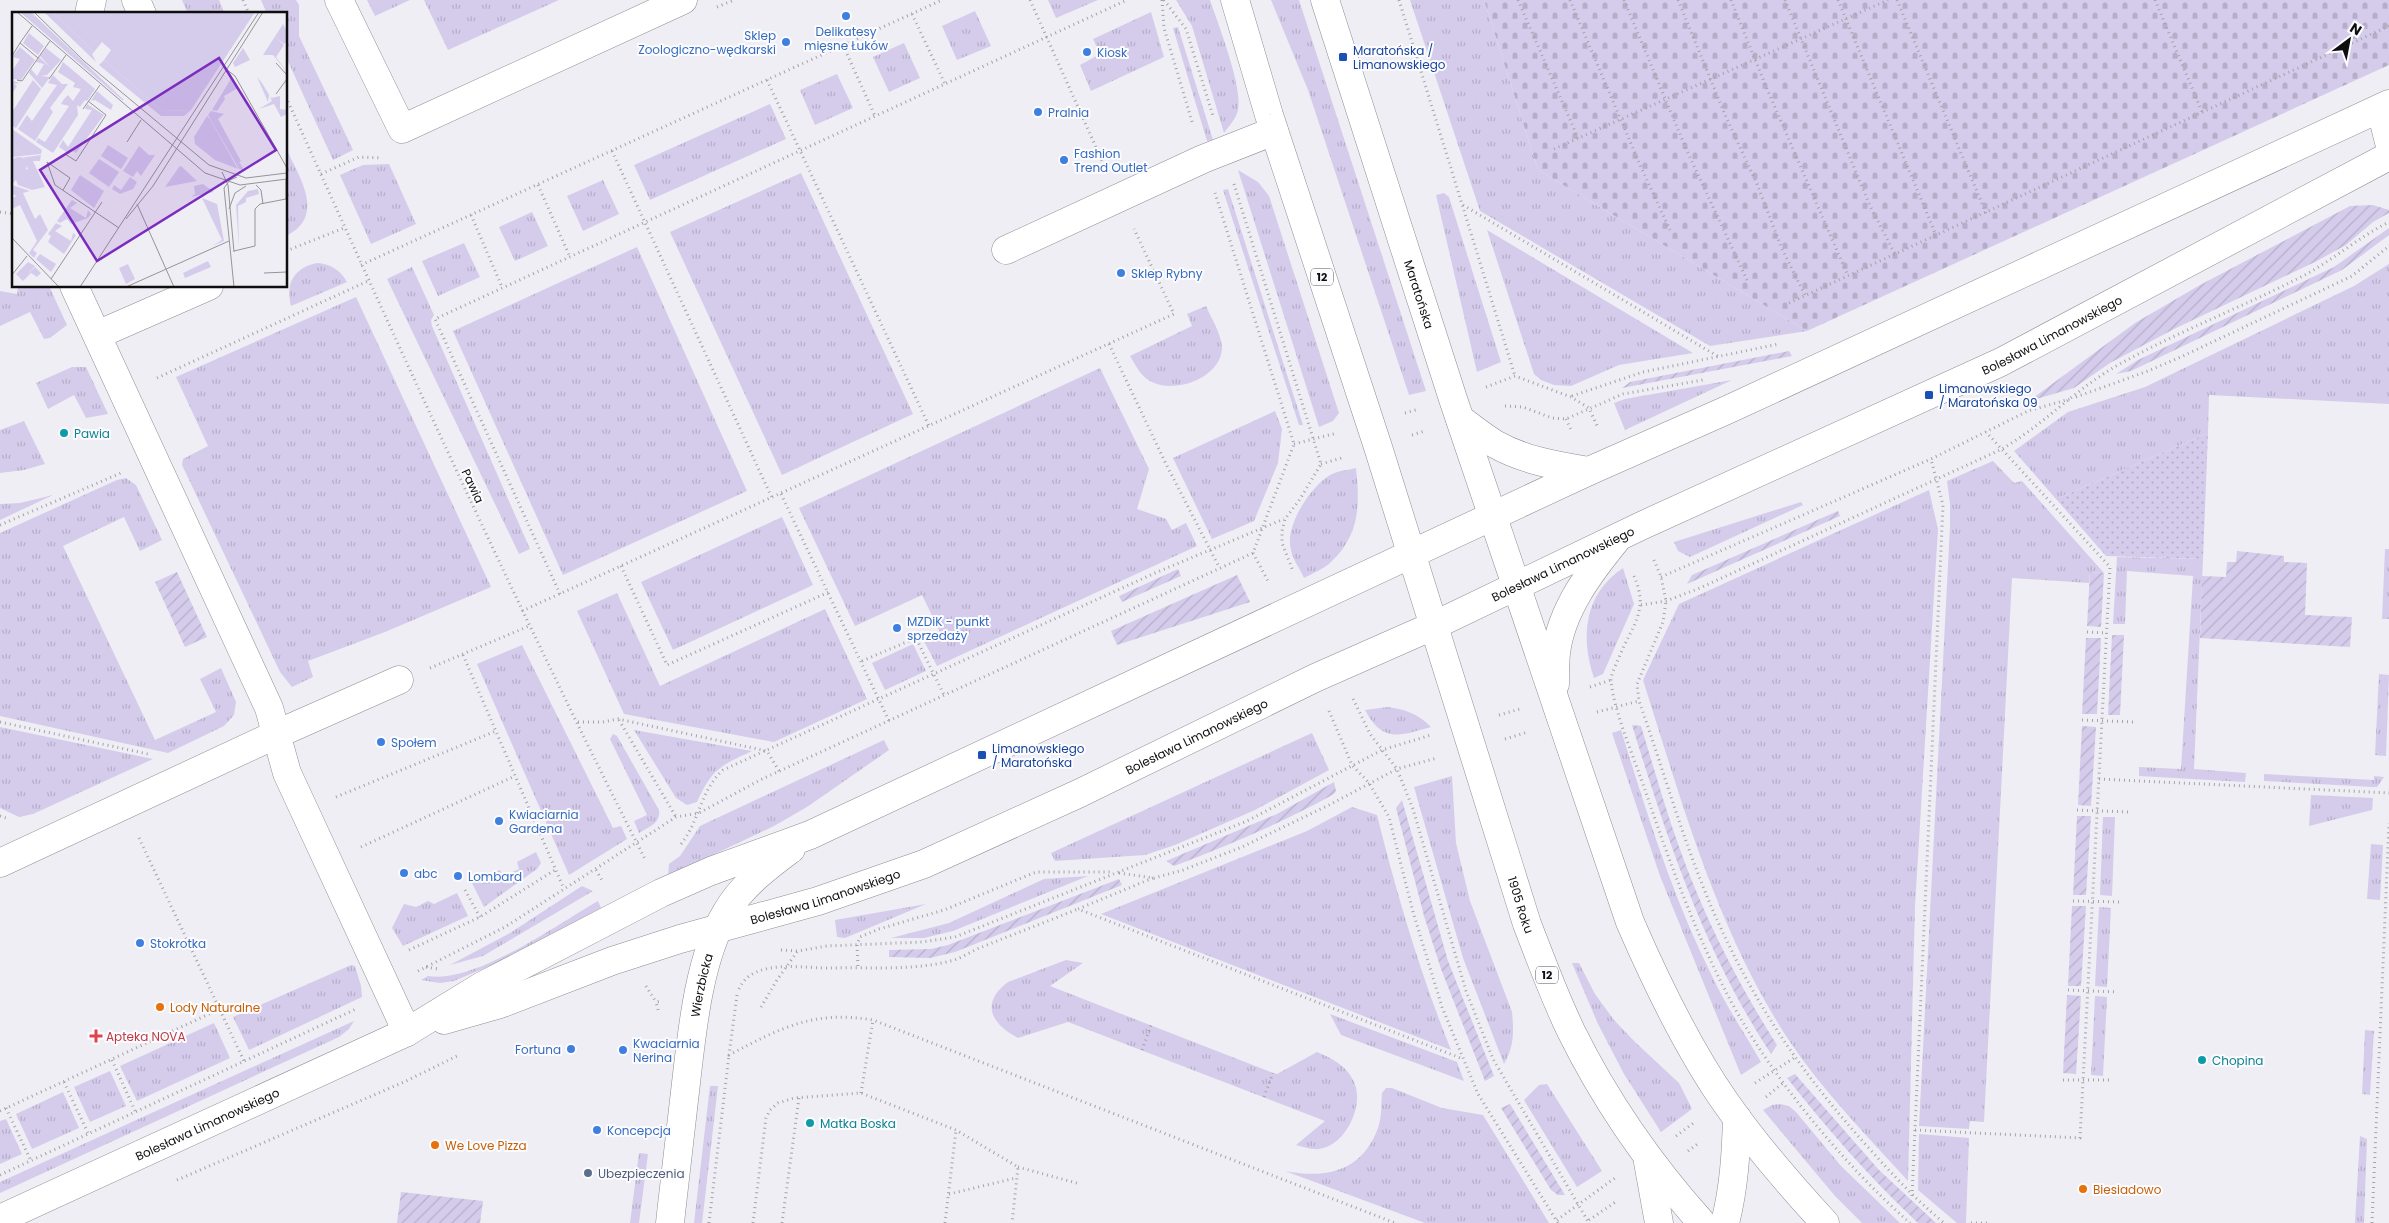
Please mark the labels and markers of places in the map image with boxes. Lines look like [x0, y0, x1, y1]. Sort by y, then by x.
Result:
marker: Delikatesy mięsne Łuków [840, 10, 852, 22]
place label: Delikatesy mięsne Łuków [804, 23, 888, 54]
place label: Sklep Zoologiczno-wędkarski [638, 27, 776, 58]
marker: Sklep Zoologiczno-wędkarski [780, 36, 792, 48]
place label: Maratońska / Limanowskiego [1353, 42, 1446, 73]
place label: Kiosk [1097, 44, 1128, 61]
marker: Kiosk [1081, 46, 1093, 58]
marker: Maratońska / Limanowskiego [1337, 51, 1349, 63]
place label: Pralnia [1048, 104, 1089, 121]
marker: Pralnia [1032, 106, 1044, 118]
place label: Fashion Trend Outlet [1074, 145, 1148, 176]
marker: Fashion Trend Outlet [1058, 154, 1070, 166]
place label: Sklep Rybny [1131, 265, 1203, 282]
marker: Sklep Rybny [1115, 267, 1127, 279]
place label: Limanowskiego / Maratońska 09 [1939, 380, 2038, 411]
marker: Limanowskiego / Maratońska 09 [1923, 389, 1935, 401]
place label: Pawia [74, 425, 110, 442]
marker: Pawia [58, 427, 70, 439]
place label: MZDiK - punkt sprzedaży [907, 613, 990, 644]
marker: MZDiK - punkt sprzedaży [891, 622, 903, 634]
place label: Społem [391, 734, 437, 751]
marker: Społem [375, 736, 387, 748]
place label: Limanowskiego / Maratońska [992, 740, 1085, 771]
marker: Limanowskiego / Maratońska [976, 749, 988, 761]
place label: Kwiaciarnia Gardena [509, 806, 579, 837]
marker: Kwiaciarnia Gardena [493, 815, 505, 827]
place label: abc [414, 865, 438, 882]
marker: abc [398, 867, 410, 879]
place label: Lombard [468, 868, 522, 885]
marker: Lombard [452, 870, 464, 882]
place label: Stokrotka [150, 935, 206, 952]
marker: Stokrotka [134, 937, 146, 949]
place label: Lody Naturalne [170, 999, 260, 1016]
marker: Lody Naturalne [154, 1001, 166, 1013]
place label: Apteka NOVA [106, 1028, 186, 1045]
marker: Apteka NOVA [90, 1030, 102, 1042]
place label: Kwaciarnia Nerina [633, 1035, 700, 1066]
place label: Fortuna [515, 1041, 561, 1058]
marker: Fortuna [565, 1043, 577, 1055]
marker: Kwaciarnia Nerina [617, 1044, 629, 1056]
place label: Chopina [2212, 1052, 2263, 1069]
marker: Chopina [2196, 1054, 2208, 1066]
place label: Matka Boska [820, 1115, 896, 1132]
marker: Matka Boska [804, 1117, 816, 1129]
place label: Koncepcja [607, 1122, 671, 1139]
marker: Koncepcja [591, 1124, 603, 1136]
place label: We Love Pizza [445, 1137, 527, 1154]
marker: We Love Pizza [429, 1139, 441, 1151]
place label: Ubezpieczenia [598, 1165, 685, 1182]
marker: Ubezpieczenia [582, 1167, 594, 1179]
place label: Biesiadowo [2093, 1181, 2162, 1198]
marker: Biesiadowo [2077, 1183, 2089, 1195]

